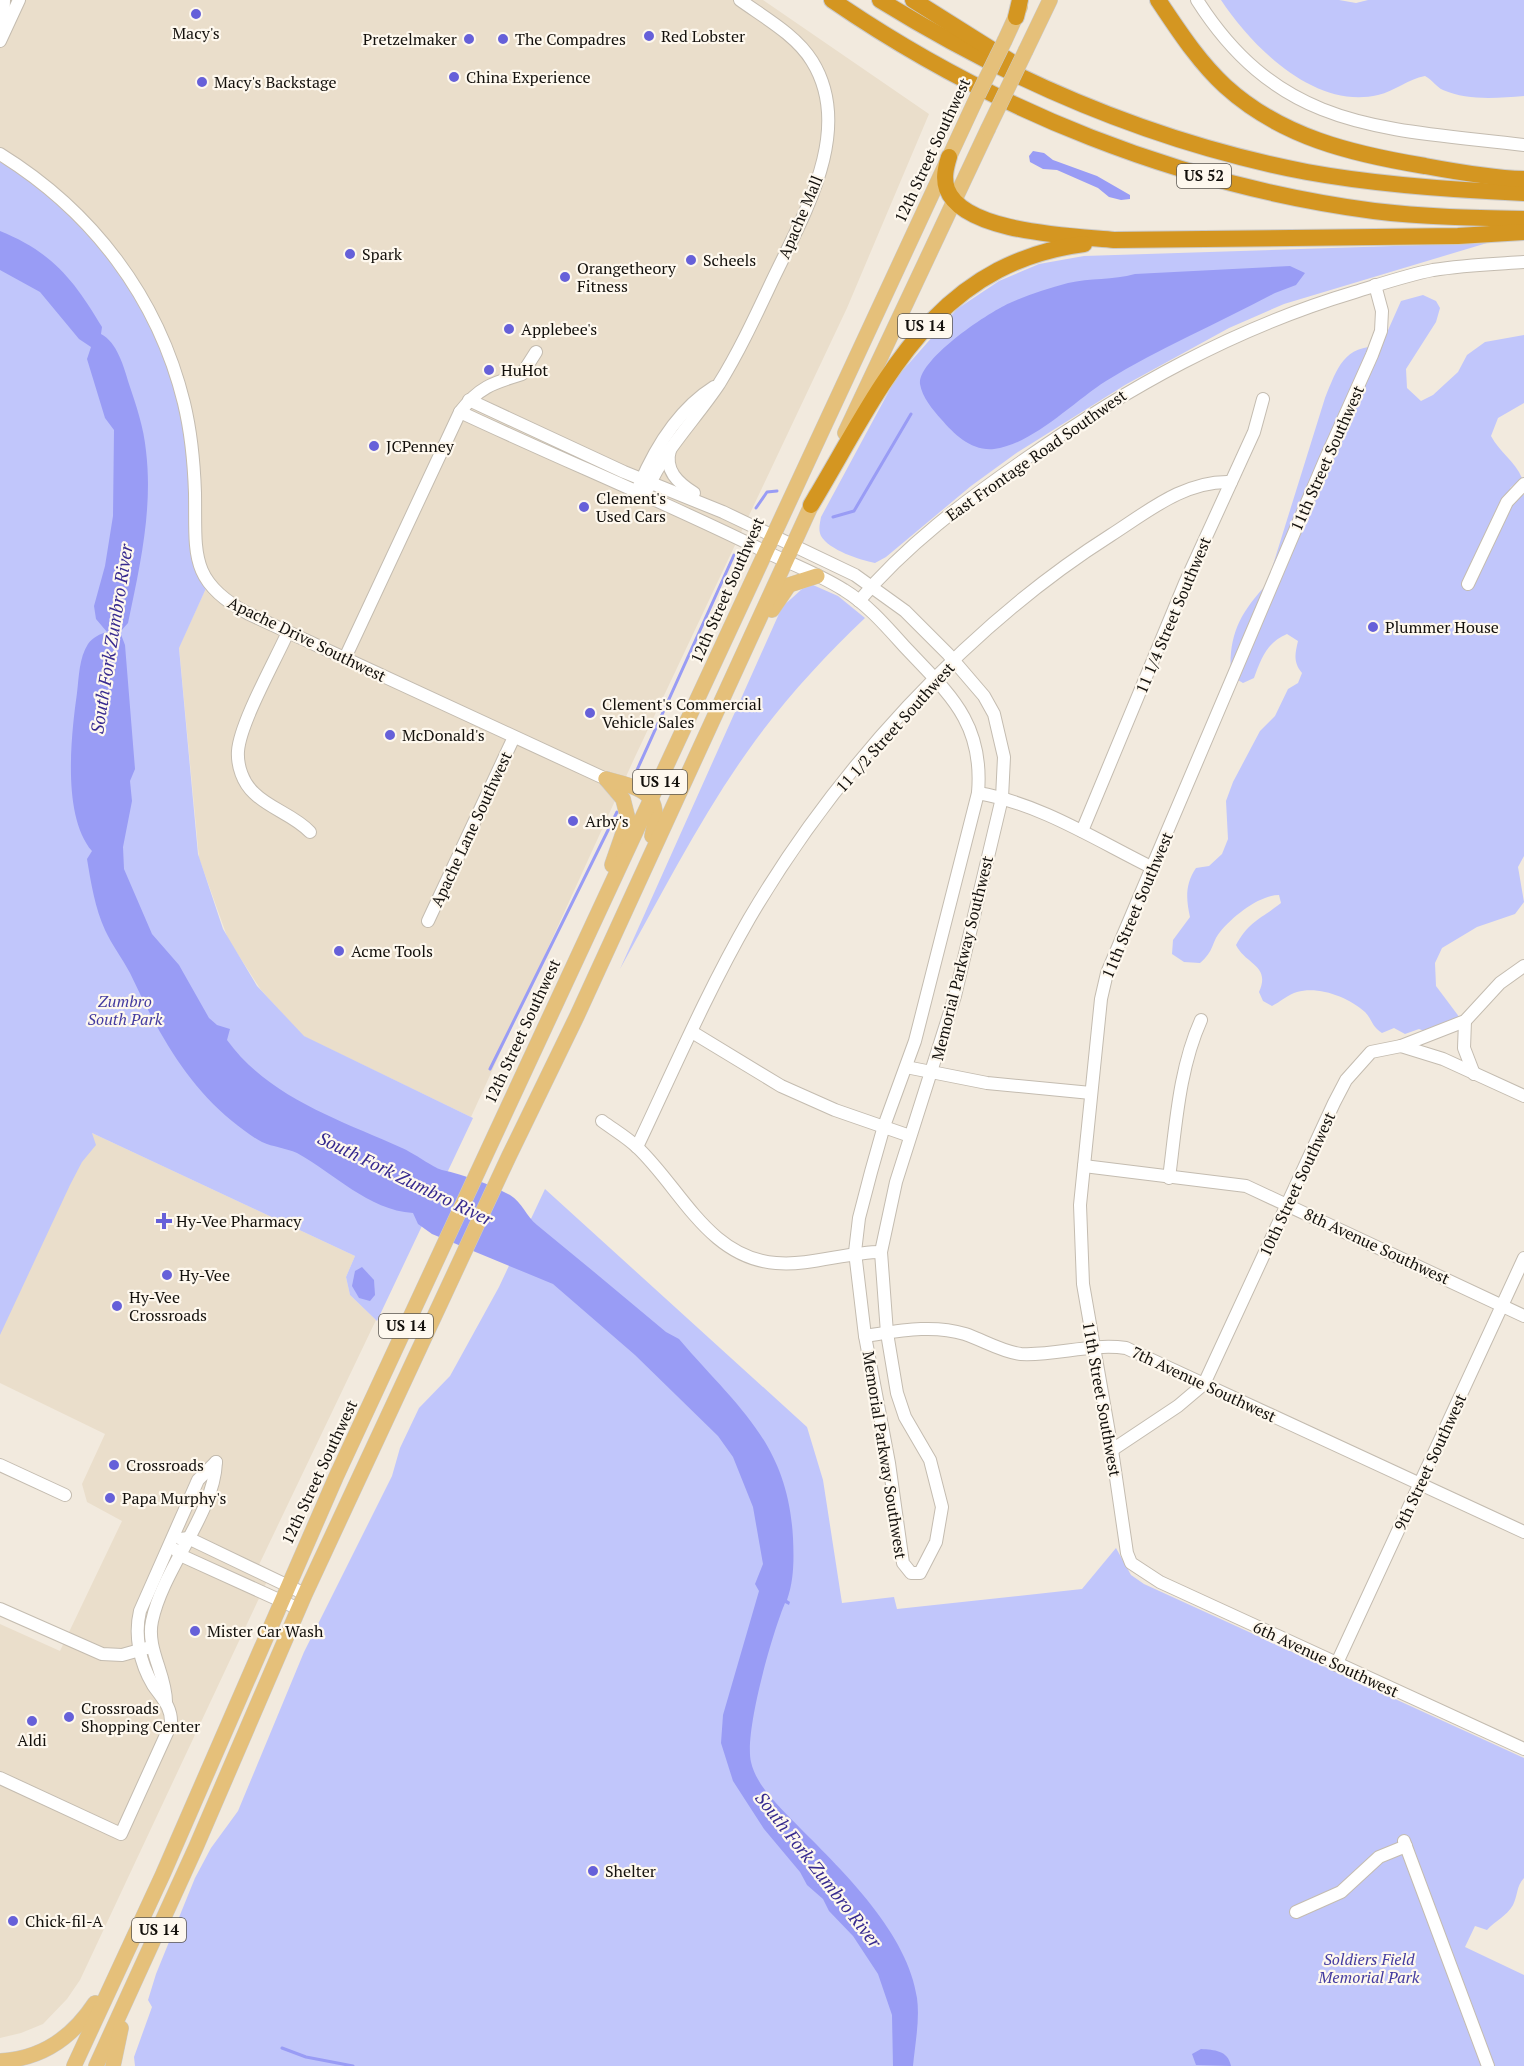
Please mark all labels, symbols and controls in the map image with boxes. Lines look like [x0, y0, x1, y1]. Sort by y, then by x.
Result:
marker: Macy's [189, 7, 203, 21]
place label: Macy's [172, 22, 220, 44]
place label: Red Lobster [661, 25, 746, 47]
place label: Pretzelmaker [363, 28, 458, 50]
place label: The Compadres [515, 28, 626, 50]
marker: Red Lobster [642, 29, 656, 43]
marker: Pretzelmaker [462, 32, 476, 46]
marker: The Compadres [496, 32, 510, 46]
place label: China Experience [466, 66, 590, 88]
marker: China Experience [447, 70, 461, 84]
place label: Macy's Backstage [214, 71, 336, 93]
street label: 12th Street Southwest [889, 74, 975, 226]
marker: Macy's Backstage [195, 75, 209, 89]
road number: US 52 [1177, 164, 1231, 188]
street label: Apache Mall [773, 172, 827, 262]
place label: Spark [362, 243, 403, 265]
marker: Spark [343, 247, 357, 261]
place label: Scheels [703, 249, 756, 271]
marker: Scheels [684, 253, 698, 267]
place label: Orangetheory Fitness [577, 257, 677, 297]
marker: Orangetheory Fitness [558, 270, 572, 284]
road number: US 14 [898, 314, 952, 338]
place label: Applebee's [521, 318, 597, 340]
marker: Applebee's [502, 322, 516, 336]
place label: HuHot [501, 359, 548, 381]
marker: HuHot [482, 363, 496, 377]
street label: 11th Street Southwest [1285, 382, 1369, 534]
street label: East Frontage Road Southwest [941, 384, 1131, 526]
place label: JCPenney [386, 435, 455, 457]
marker: JCPenney [367, 439, 381, 453]
place label: Clement's Used Cars [596, 487, 666, 527]
marker: Clement's Used Cars [577, 500, 591, 514]
street label: 12th Street Southwest [685, 514, 769, 666]
street label: 11 1/4 Street Southwest [1130, 533, 1216, 697]
water label: South Fork Zumbro River [84, 541, 138, 735]
street label: Apache Drive Southwest [224, 591, 390, 687]
place label: Plummer House [1385, 616, 1499, 638]
marker: Plummer House [1366, 620, 1380, 634]
street label: 11 1/2 Street Southwest [831, 657, 960, 797]
place label: Clement's Commercial Vehicle Sales [602, 693, 762, 733]
marker: Clement's Commercial Vehicle Sales [583, 706, 597, 720]
place label: McDonald's [402, 724, 485, 746]
marker: McDonald's [383, 728, 397, 742]
street label: Apache Lane Southwest [425, 748, 517, 910]
road number: US 14 [633, 770, 687, 794]
place label: Arby's [585, 810, 629, 832]
marker: Arby's [566, 814, 580, 828]
street label: 11th Street Southwest [1096, 828, 1178, 982]
street label: Memorial Parkway Southwest [926, 853, 998, 1063]
place label: Acme Tools [351, 940, 433, 962]
marker: Acme Tools [332, 944, 346, 958]
street label: 12th Street Southwest [479, 955, 565, 1107]
park label: Zumbro South Park [88, 990, 163, 1030]
street label: 10th Street Southwest [1254, 1108, 1340, 1260]
water label: South Fork Zumbro River [314, 1125, 498, 1231]
street label: 8th Avenue Southwest [1301, 1203, 1453, 1289]
place label: Hy-Vee Pharmacy [176, 1210, 302, 1232]
marker: Hy-Vee Pharmacy [157, 1214, 171, 1228]
place label: Hy-Vee [179, 1264, 230, 1286]
marker: Hy-Vee [160, 1268, 174, 1282]
place label: Hy-Vee Crossroads [129, 1286, 207, 1326]
marker: Hy-Vee Crossroads [110, 1299, 124, 1313]
road number: US 14 [379, 1314, 433, 1338]
street label: 11th Street Southwest [1078, 1320, 1126, 1478]
street label: 7th Avenue Southwest [1128, 1341, 1280, 1427]
street label: Memorial Parkway Southwest [858, 1349, 912, 1561]
street label: 9th Street Southwest [1389, 1390, 1471, 1534]
street label: 12th Street Southwest [276, 1396, 362, 1548]
place label: Crossroads [126, 1454, 204, 1476]
marker: Crossroads [107, 1458, 121, 1472]
place label: Papa Murphy's [122, 1487, 226, 1509]
marker: Papa Murphy's [103, 1491, 117, 1505]
street label: 6th Avenue Southwest [1250, 1616, 1402, 1702]
place label: Mister Car Wash [207, 1620, 324, 1642]
marker: Mister Car Wash [188, 1624, 202, 1638]
place label: Crossroads Shopping Center [81, 1697, 201, 1737]
marker: Crossroads Shopping Center [62, 1710, 76, 1724]
marker: Aldi [25, 1714, 39, 1728]
place label: Aldi [17, 1729, 47, 1751]
water label: South Fork Zumbro River [750, 1787, 888, 1953]
place label: Shelter [605, 1860, 657, 1882]
marker: Shelter [586, 1864, 600, 1878]
place label: Chick-fil-A [25, 1910, 103, 1932]
marker: Chick-fil-A [6, 1914, 20, 1928]
road number: US 14 [132, 1918, 186, 1942]
park label: Soldiers Field Memorial Park [1318, 1948, 1420, 1988]

